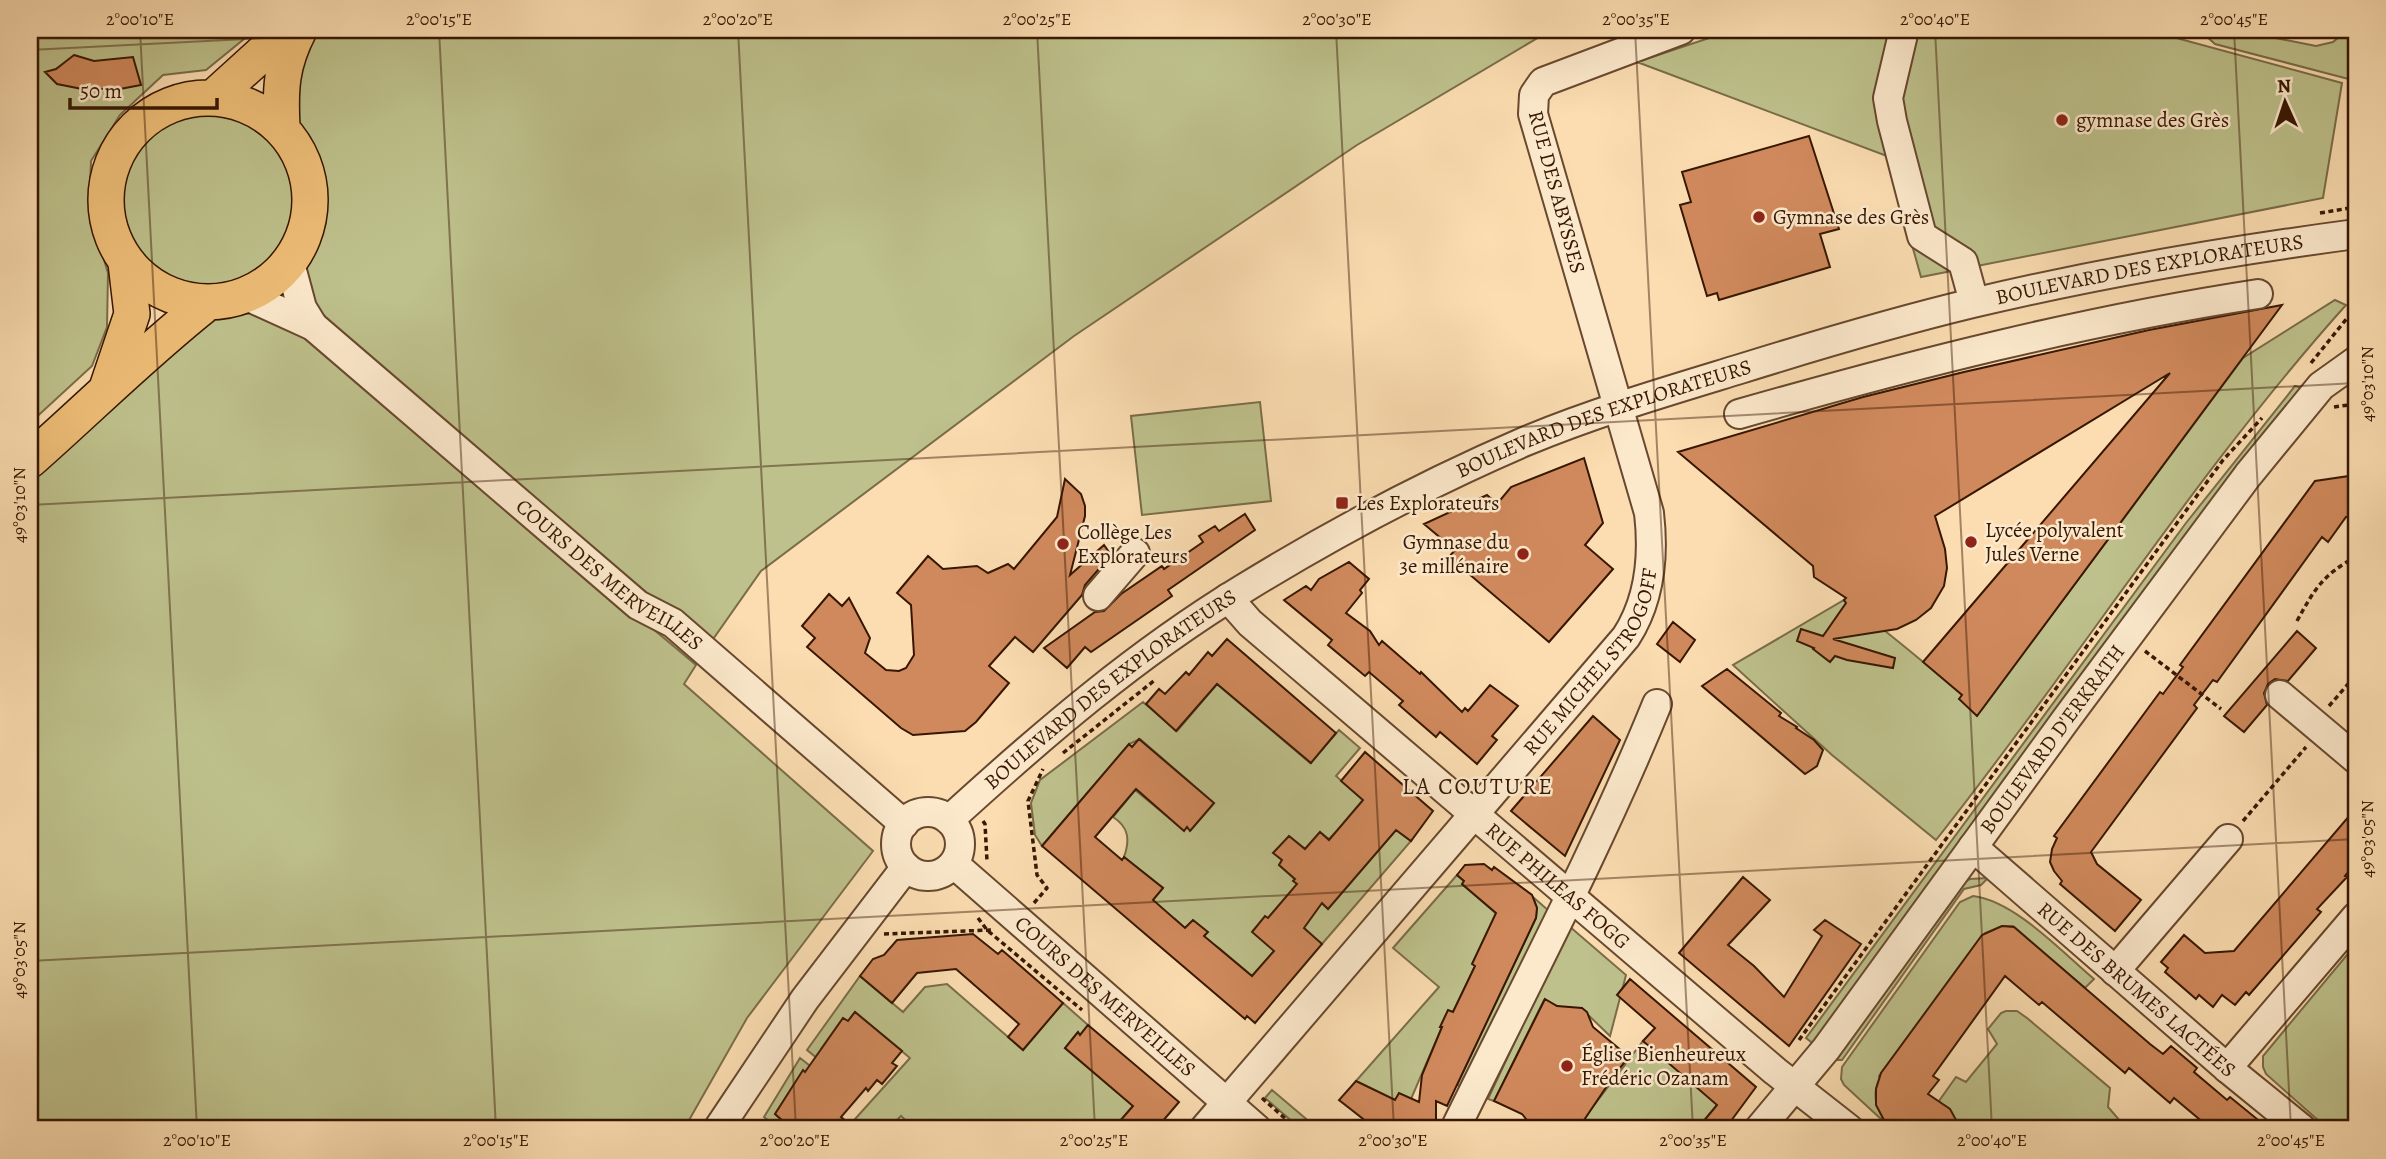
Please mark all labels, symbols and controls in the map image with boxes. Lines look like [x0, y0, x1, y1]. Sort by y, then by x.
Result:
text: 2°00'10"E [106, 7, 174, 31]
text: 2°00'15"E [406, 7, 472, 31]
text: 2°00'20"E [703, 7, 773, 31]
text: 2°00'25"E [1003, 7, 1071, 31]
text: 2°00'30"E [1302, 7, 1372, 31]
text: 2°00'35"E [1602, 7, 1670, 31]
text: 2°00'40"E [1900, 7, 1970, 31]
text: 2°00'45"E [2200, 7, 2268, 31]
scale bar [70, 66, 217, 110]
north arrow [2250, 66, 2320, 136]
text: N [2277, 73, 2292, 99]
text: 50 m [80, 77, 122, 105]
place label: gymnase des Grès [2076, 106, 2229, 134]
street label: RUE DES ABYSSES [1522, 107, 1592, 277]
marker: gymnase des Grès [2054, 112, 2070, 128]
place label: Gymnase des Grès [1773, 203, 1929, 231]
marker: Gymnase des Grès [1751, 209, 1767, 225]
street label: BOULEVARD DES EXPLORATEURS [1993, 227, 2305, 311]
text: 49°03'10"N [2355, 346, 2379, 422]
street label: BOULEVARD DES EXPLORATEURS [1451, 352, 1755, 485]
text: 49°03'10"N [7, 467, 31, 543]
place label: Les Explorateurs [1356, 489, 1500, 517]
street label: COURS DES MERVEILLES [510, 492, 709, 657]
marker: Les Explorateurs [1334, 495, 1350, 511]
place label: Lycée polyvalent Jules Verne [1985, 516, 2124, 568]
place label: Collège Les Explorateurs [1077, 518, 1188, 570]
place label: Gymnase du 3e millénaire [1399, 528, 1510, 580]
marker: Lycée polyvalent Jules Verne [1963, 534, 1979, 550]
marker: Collège Les Explorateurs [1055, 536, 1071, 552]
marker: Gymnase du 3e millénaire [1515, 546, 1531, 562]
street label: RUE MICHEL STROGOFF [1517, 566, 1664, 761]
street label: BOULEVARD DES EXPLORATEURS [978, 583, 1242, 796]
street label: BOULEVARD D'ERKRATH [1973, 639, 2131, 839]
district label: LA COUTURE [1402, 771, 1554, 802]
text: 49°03'05"N [2355, 800, 2379, 878]
street label: RUE PHILEAS FOGG [1480, 816, 1636, 955]
street label: RUE DES BRUMES LACTÉES [2032, 895, 2242, 1084]
street label: COURS DES MERVEILLES [1009, 910, 1202, 1083]
text: 49°03'05"N [7, 921, 31, 999]
place label: Église Bienheureux Frédéric Ozanam [1581, 1040, 1746, 1092]
marker: Église Bienheureux Frédéric Ozanam [1559, 1058, 1575, 1074]
text: 2°00'10"E [163, 1128, 231, 1152]
text: 2°00'15"E [463, 1128, 529, 1152]
text: 2°00'20"E [760, 1128, 830, 1152]
text: 2°00'25"E [1060, 1128, 1128, 1152]
text: 2°00'30"E [1358, 1128, 1428, 1152]
text: 2°00'35"E [1659, 1128, 1727, 1152]
text: 2°00'40"E [1957, 1128, 2027, 1152]
text: 2°00'45"E [2257, 1128, 2325, 1152]

